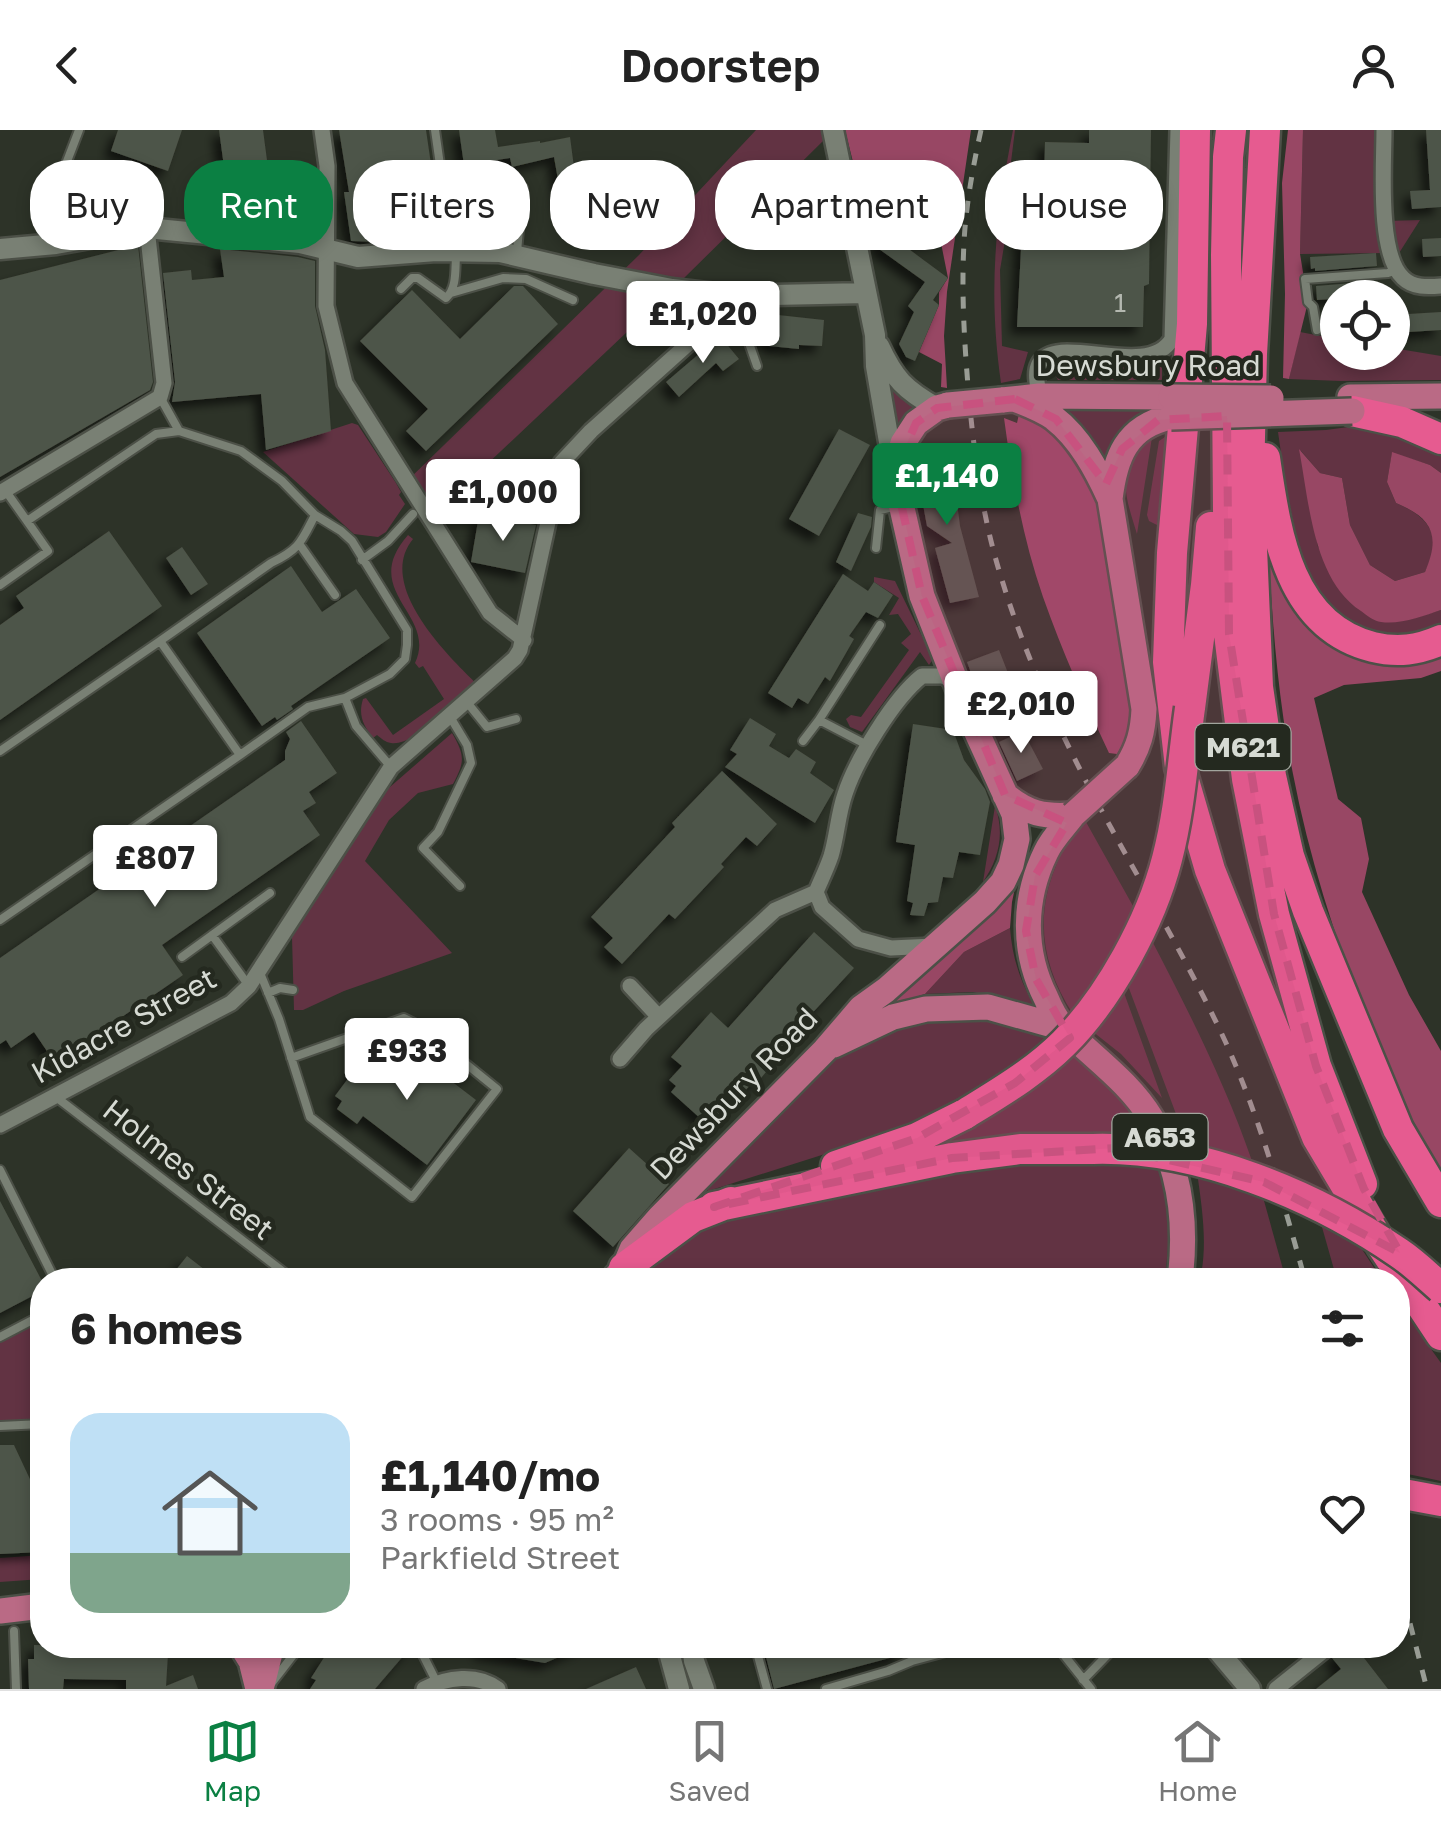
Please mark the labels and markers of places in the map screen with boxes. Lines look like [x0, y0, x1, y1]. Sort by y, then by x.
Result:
pin: £1,020 [622, 281, 784, 366]
pin: £1,140 [866, 443, 1028, 528]
pin: £1,000 [422, 459, 584, 544]
pin: £2,010 [940, 671, 1102, 756]
pin: £807 [96, 825, 214, 910]
pin: £933 [348, 1018, 466, 1103]

